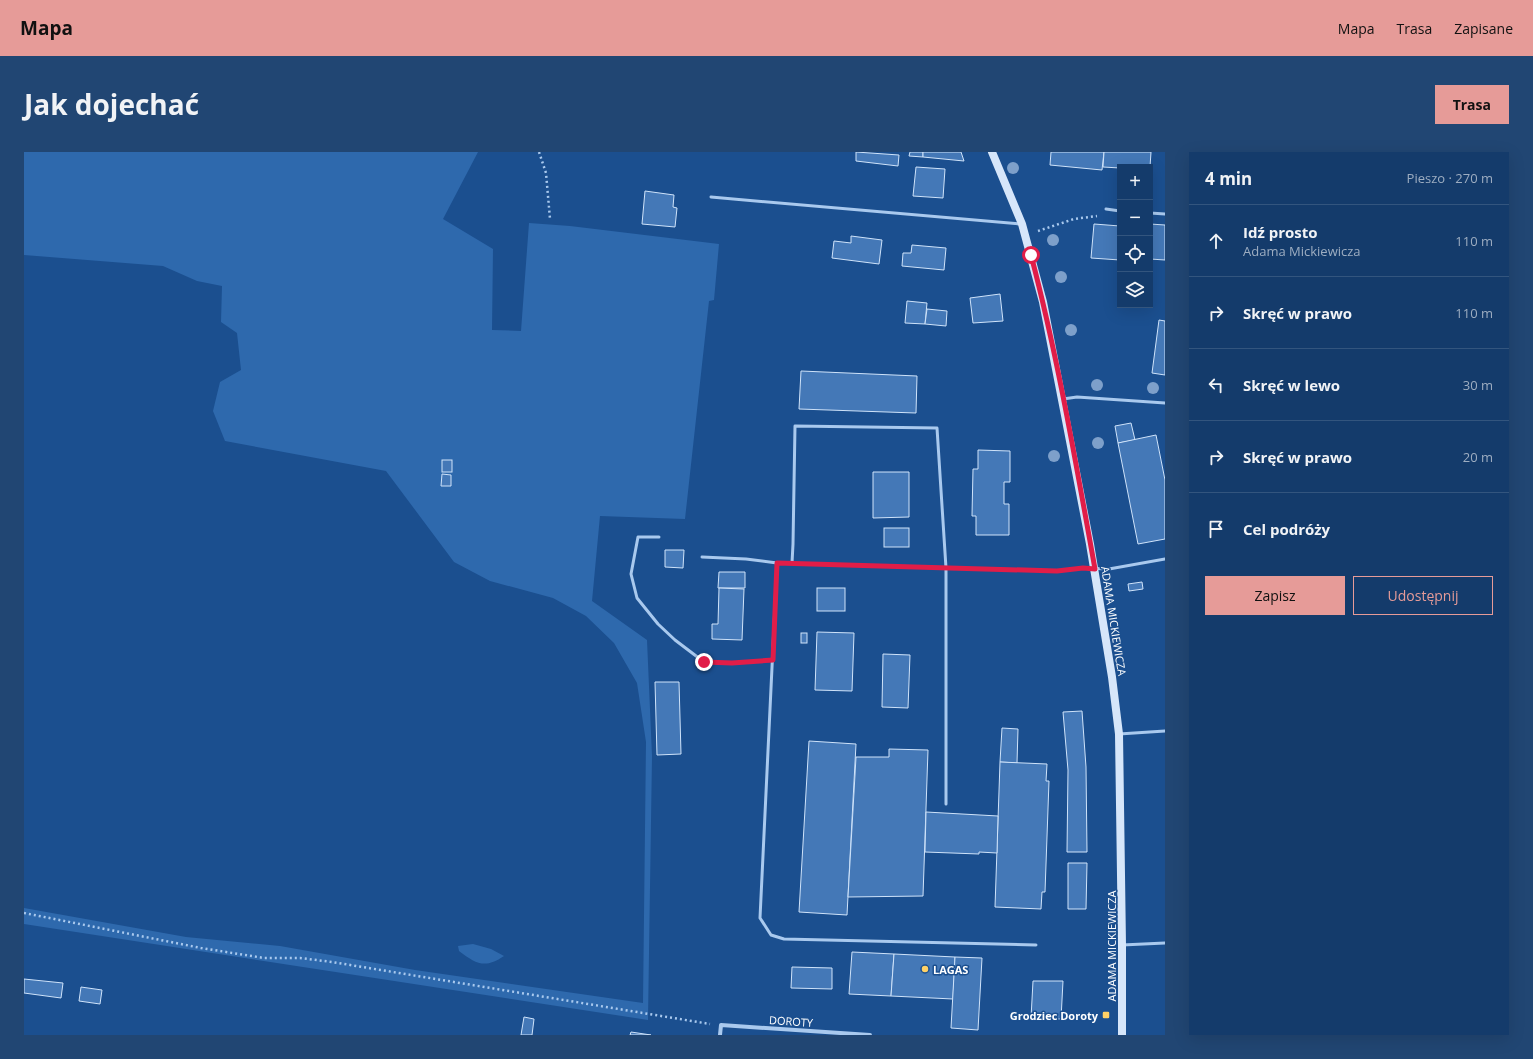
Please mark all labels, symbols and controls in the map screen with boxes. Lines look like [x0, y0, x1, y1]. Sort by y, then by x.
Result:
text: Mapa [20, 15, 73, 41]
text: Mapa [1338, 19, 1375, 38]
text: Trasa [1397, 19, 1432, 38]
text: Zapisane [1454, 19, 1513, 38]
text: Jak dojechać [24, 85, 199, 123]
button: Trasa [1435, 85, 1509, 124]
map controls [1117, 164, 1153, 308]
button: + [1117, 164, 1153, 200]
text: 4 min [1205, 167, 1252, 190]
text: Pieszo · 270 m [1407, 169, 1493, 187]
button: − [1117, 200, 1153, 236]
text: Idź prosto [1243, 222, 1318, 242]
icon: ahead [1205, 230, 1227, 252]
text: 110 m [1455, 232, 1493, 250]
button: locate [1117, 236, 1153, 272]
text: Adama Mickiewicza [1243, 242, 1361, 260]
route start [1022, 246, 1040, 264]
button: layers [1117, 272, 1153, 308]
icon: right [1205, 302, 1227, 324]
text: Skręć w prawo [1243, 303, 1352, 323]
text: 110 m [1455, 304, 1493, 322]
icon: left [1205, 374, 1227, 396]
text: Skręć w lewo [1243, 375, 1340, 395]
text: 30 m [1463, 376, 1493, 394]
icon: right [1205, 446, 1227, 468]
text: Skręć w prawo [1243, 447, 1352, 467]
text: 20 m [1463, 448, 1493, 466]
icon: arrive [1205, 518, 1227, 540]
text: Cel podróży [1243, 519, 1330, 539]
street label: ADAMA MICKIEWICZA [1098, 565, 1130, 677]
button: Zapisz [1205, 576, 1345, 615]
button: Udostępnij [1353, 576, 1493, 615]
route end [695, 653, 713, 671]
street label: ADAMA MICKIEWICZA [1104, 891, 1119, 1001]
place label: LAGAS [933, 962, 968, 977]
marker: LAGAS [920, 964, 930, 974]
place label: Grodziec Doroty [1010, 1008, 1099, 1023]
marker: Grodziec Doroty [1101, 1010, 1111, 1020]
street label: DOROTY [768, 1012, 814, 1030]

